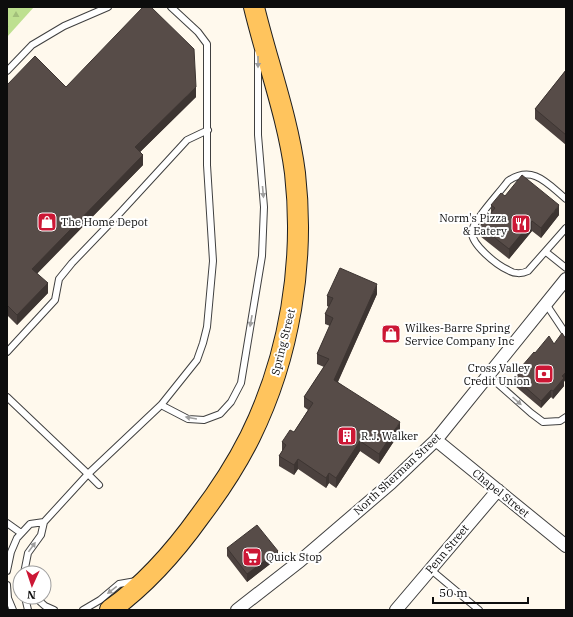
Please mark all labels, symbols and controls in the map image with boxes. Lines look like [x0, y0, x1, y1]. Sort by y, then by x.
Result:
one-way arrow [255, 56, 261, 69]
one-way arrow [260, 186, 267, 198]
shop icon: The Home Depot [36, 211, 58, 233]
place label: Norm's Pizza & Eatery [439, 211, 507, 238]
restaurant icon: Norm's Pizza & Eatery [510, 213, 532, 235]
place label: The Home Depot [61, 215, 148, 229]
street label: Spring Street [268, 307, 298, 377]
one-way arrow [248, 315, 254, 327]
place label: Wilkes-Barre Spring Service Company Inc [405, 321, 515, 348]
shop icon: Wilkes-Barre Spring Service Company Inc [380, 323, 402, 345]
place label: Cross Valley Credit Union [464, 361, 530, 388]
bank icon: Cross Valley Credit Union [533, 363, 555, 385]
one-way arrow [512, 397, 523, 406]
one-way arrow [185, 415, 198, 421]
building icon: R.J. Walker [336, 425, 358, 447]
place label: R.J. Walker [361, 429, 418, 443]
street label: North Sherman Street [351, 430, 444, 518]
street label: Chapel Street [470, 466, 533, 520]
street label: Penn Street [422, 521, 472, 577]
one-way arrow [28, 542, 36, 552]
supermarket icon: Quick Stop [241, 546, 263, 568]
place label: Quick Stop [266, 550, 322, 564]
north arrow [12, 565, 52, 605]
scale bar [433, 579, 528, 605]
text: 50 m [439, 585, 468, 600]
one-way arrow [107, 586, 118, 594]
text: N [26, 588, 36, 602]

